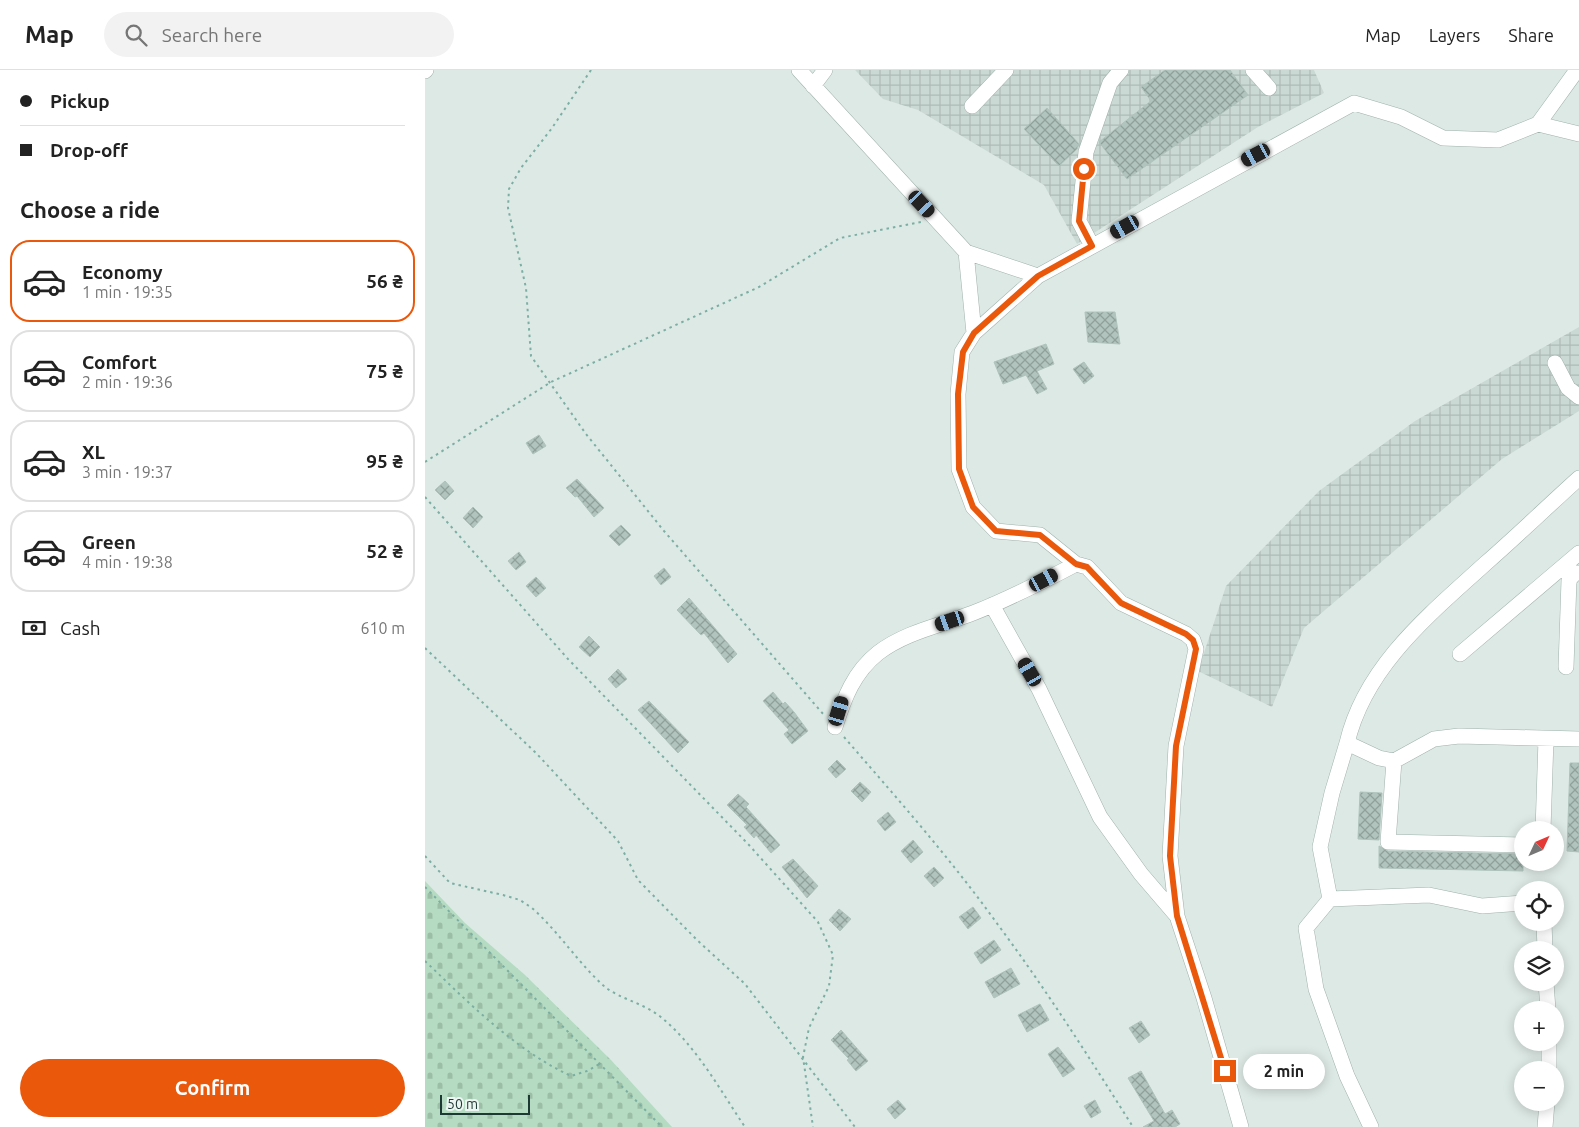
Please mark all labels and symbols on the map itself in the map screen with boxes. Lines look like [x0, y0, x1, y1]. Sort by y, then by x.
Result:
car [1239, 141, 1272, 169]
route start [1073, 158, 1095, 180]
car [906, 188, 937, 220]
car [1108, 213, 1141, 241]
car [1027, 566, 1060, 594]
car [933, 609, 966, 633]
car [1016, 655, 1043, 689]
car [827, 694, 850, 728]
north arrow [1514, 821, 1564, 871]
callout: 2 min [1243, 1054, 1325, 1088]
route end [1214, 1060, 1236, 1082]
scale bar [440, 1092, 530, 1115]

